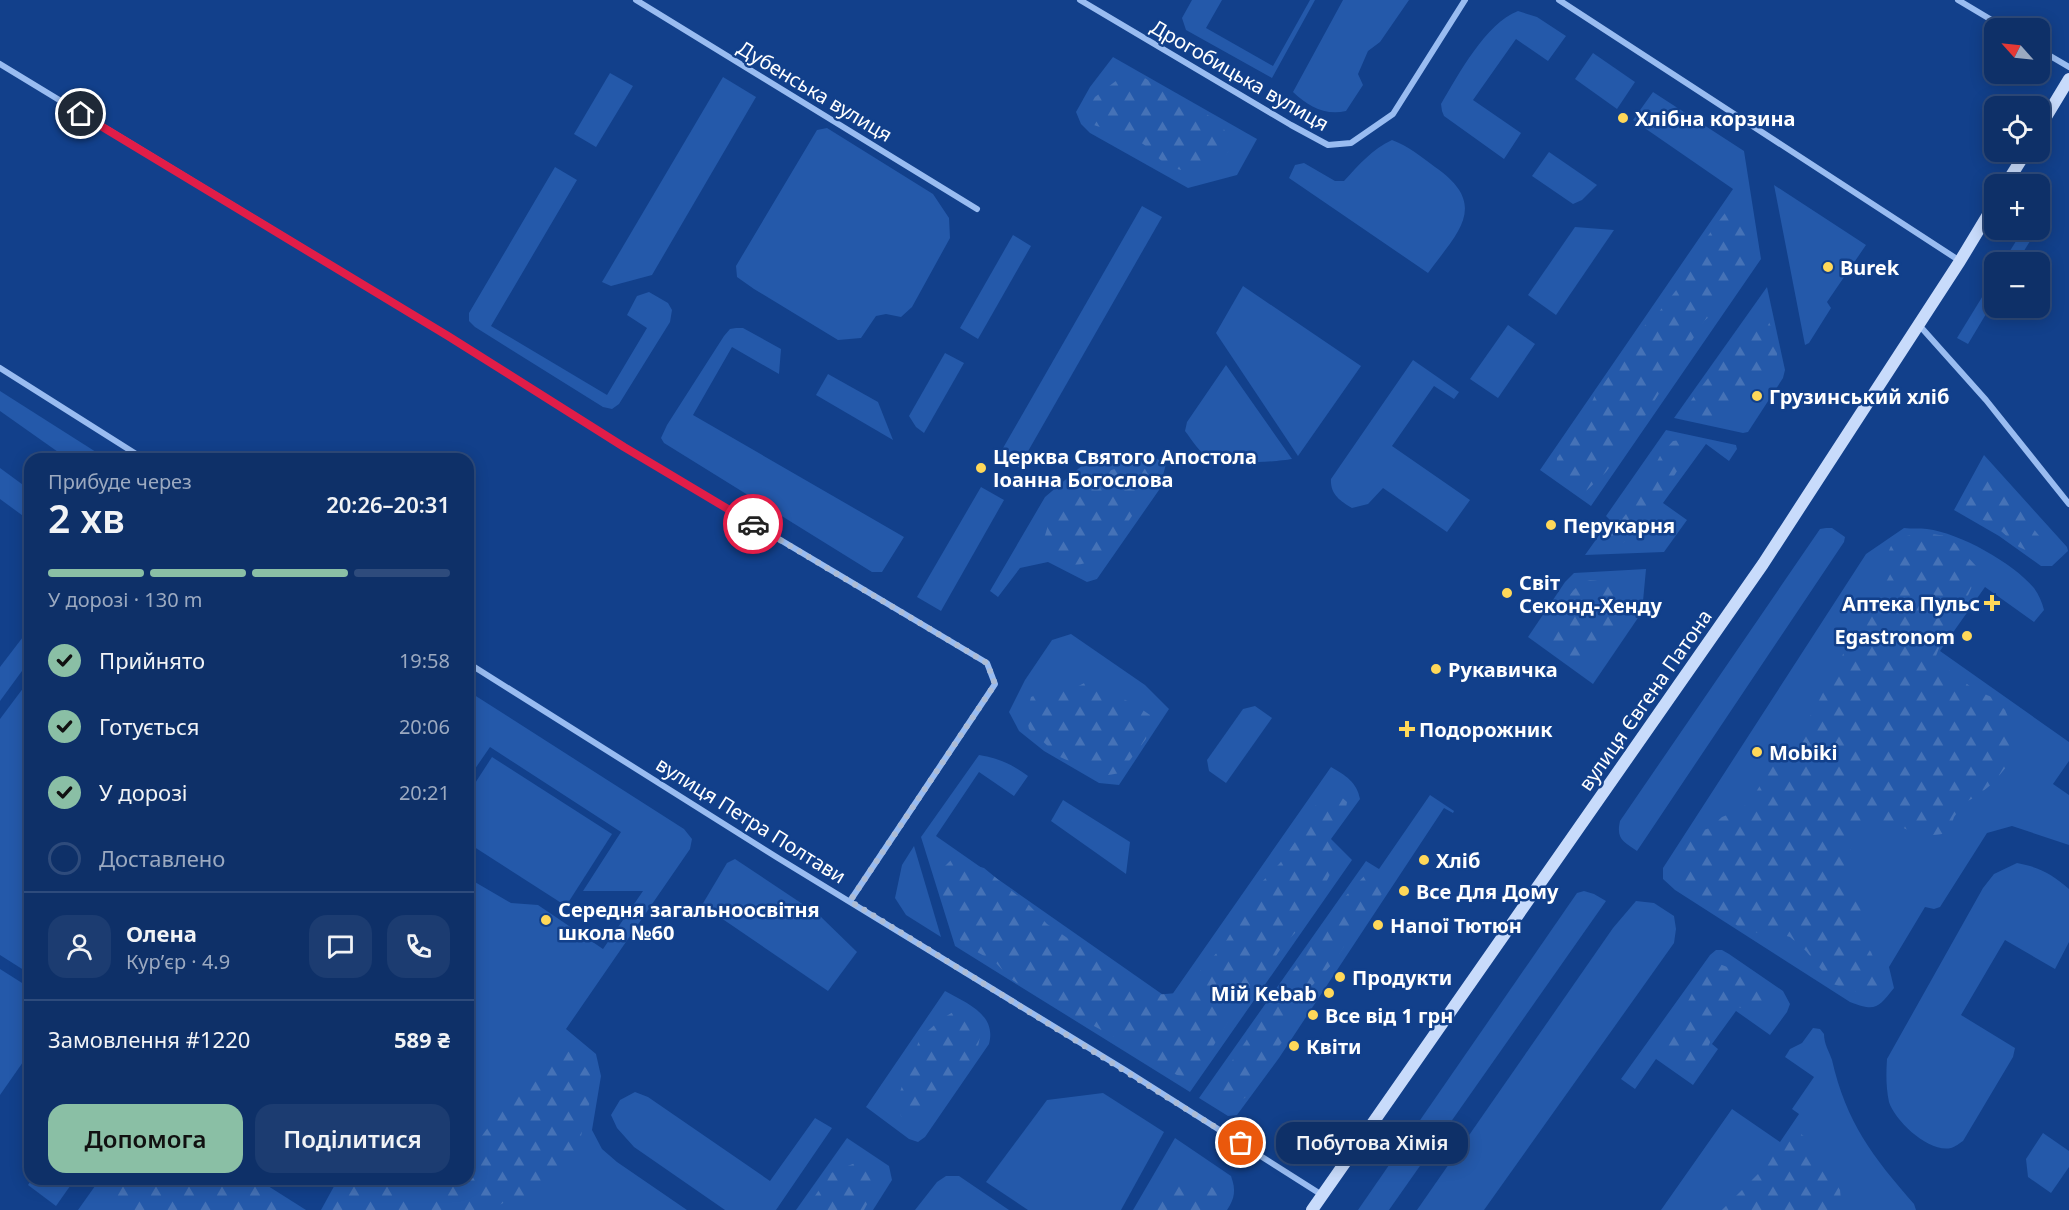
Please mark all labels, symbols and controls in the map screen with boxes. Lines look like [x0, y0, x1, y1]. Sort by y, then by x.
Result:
street label: Дрогобицька вулиця [1146, 13, 1334, 137]
north arrow [1984, 18, 2050, 84]
map controls [1984, 18, 2050, 318]
street label: Дубенська вулиця [733, 34, 897, 148]
pin [55, 88, 106, 139]
button: locate [1984, 96, 2050, 162]
icon: home [64, 97, 97, 130]
place label: Хлібна корзина [1635, 105, 1796, 132]
marker: Хлібна корзина [1616, 111, 1630, 125]
button: + [1984, 174, 2050, 240]
button: − [1984, 252, 2050, 318]
place label: Burek [1840, 254, 1900, 281]
marker: Burek [1821, 260, 1835, 274]
place label: Грузинський хліб [1769, 383, 1950, 410]
marker: Грузинський хліб [1750, 389, 1764, 403]
place label: Церква Святого Апостола Іоанна Богослова [993, 443, 1257, 493]
marker: Церква Святого Апостола Іоанна Богослова [974, 461, 988, 475]
text: Прибуде через [48, 468, 192, 495]
text: 20:26–20:31 [326, 489, 450, 519]
text: 2 хв [48, 491, 125, 544]
courier [723, 494, 783, 554]
icon: car [737, 508, 770, 541]
place label: Перукарня [1563, 512, 1675, 539]
marker: Перукарня [1544, 518, 1558, 532]
place label: Світ Секонд-Хенду [1519, 569, 1662, 619]
text: У дорозі · 130 m [48, 586, 202, 613]
marker: Світ Секонд-Хенду [1500, 586, 1514, 600]
place label: Аптека Пульс [1842, 590, 1980, 617]
marker: Аптека Пульс [1985, 596, 1999, 610]
street label: вулиця Євгена Патона [1572, 604, 1718, 796]
place label: Egastronom [1834, 623, 1955, 650]
marker: Egastronom [1960, 629, 1974, 643]
icon: check [48, 644, 81, 677]
text: Прийнято [99, 645, 205, 675]
text: 19:58 [399, 647, 450, 674]
place label: Рукавичка [1448, 656, 1558, 683]
marker: Рукавичка [1429, 662, 1443, 676]
icon: check [48, 710, 81, 743]
text: Готується [99, 711, 199, 741]
text: 20:06 [399, 713, 450, 740]
place label: Подорожник [1419, 716, 1553, 743]
marker: Подорожник [1400, 722, 1414, 736]
place label: Mobiki [1769, 739, 1837, 766]
marker: Mobiki [1750, 745, 1764, 759]
street label: вулиця Петра Полтави [651, 751, 851, 889]
icon: check [48, 776, 81, 809]
text: У дорозі [99, 777, 188, 807]
text: 20:21 [399, 779, 450, 806]
text: Доставлено [99, 843, 225, 873]
place label: Хліб [1436, 847, 1480, 874]
marker: Хліб [1417, 853, 1431, 867]
place label: Все Для Дому [1416, 878, 1559, 905]
marker: Все Для Дому [1397, 884, 1411, 898]
place label: Середня загальноосвітня школа №60 [558, 896, 820, 946]
place label: Напої Тютюн [1390, 912, 1522, 939]
marker: Середня загальноосвітня школа №60 [539, 913, 553, 927]
button: person [48, 915, 111, 978]
button: chat [309, 915, 372, 978]
button: phone [387, 915, 450, 978]
text: Олена [126, 918, 197, 948]
marker: Напої Тютюн [1371, 918, 1385, 932]
text: Кур’єр · 4.9 [126, 948, 230, 975]
place label: Продукти [1352, 964, 1452, 991]
marker: Продукти [1333, 970, 1347, 984]
place label: Мій Kebab [1211, 980, 1317, 1007]
marker: Мій Kebab [1322, 986, 1336, 1000]
place label: Все від 1 грн [1325, 1002, 1453, 1029]
marker: Все від 1 грн [1306, 1008, 1320, 1022]
text: Замовлення #1220 [48, 1024, 250, 1054]
text: 589 ₴ [394, 1024, 450, 1054]
place label: Квіти [1306, 1033, 1362, 1060]
marker: Квіти [1287, 1039, 1301, 1053]
button: Допомога [48, 1104, 243, 1173]
button: Поділитися [255, 1104, 450, 1173]
pin [1215, 1117, 1266, 1168]
callout: Побутова Хімія [1277, 1122, 1469, 1164]
icon: bag [1224, 1126, 1257, 1159]
text: Побутова Хімія [1296, 1129, 1448, 1156]

